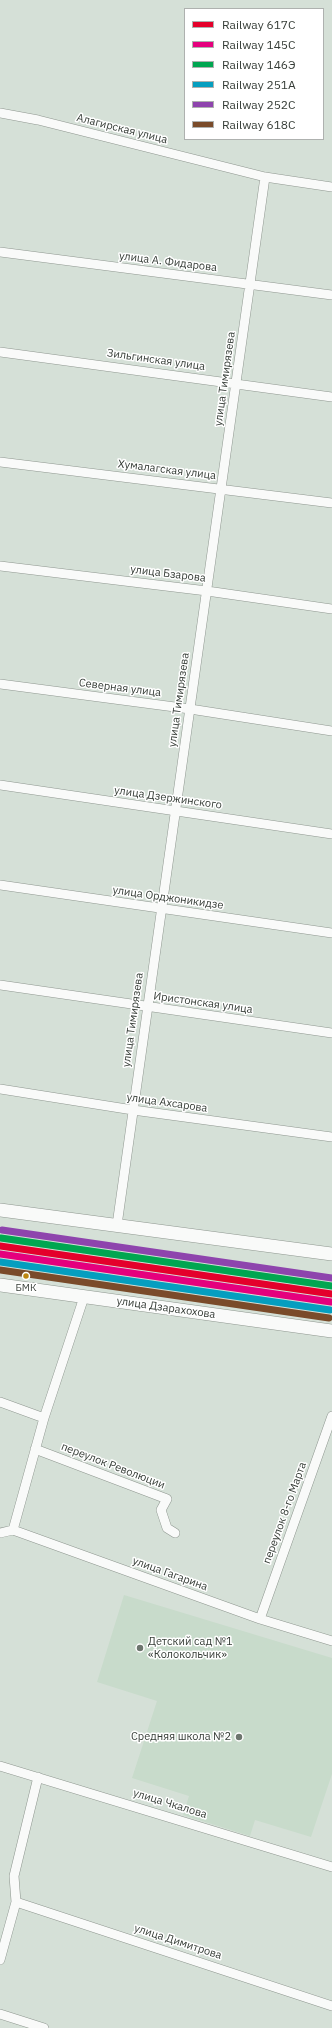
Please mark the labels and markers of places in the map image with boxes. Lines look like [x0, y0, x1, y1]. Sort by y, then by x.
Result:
marker: БМК [21, 1271, 31, 1281]
place label: БМК [15, 1282, 37, 1294]
place label: Детский сад №1 «Колокольчик» [148, 1635, 233, 1661]
marker: Детский сад №1 «Колокольчик» [135, 1643, 145, 1653]
place label: Средняя школа №2 [131, 1730, 231, 1744]
marker: Средняя школа №2 [234, 1732, 244, 1742]

